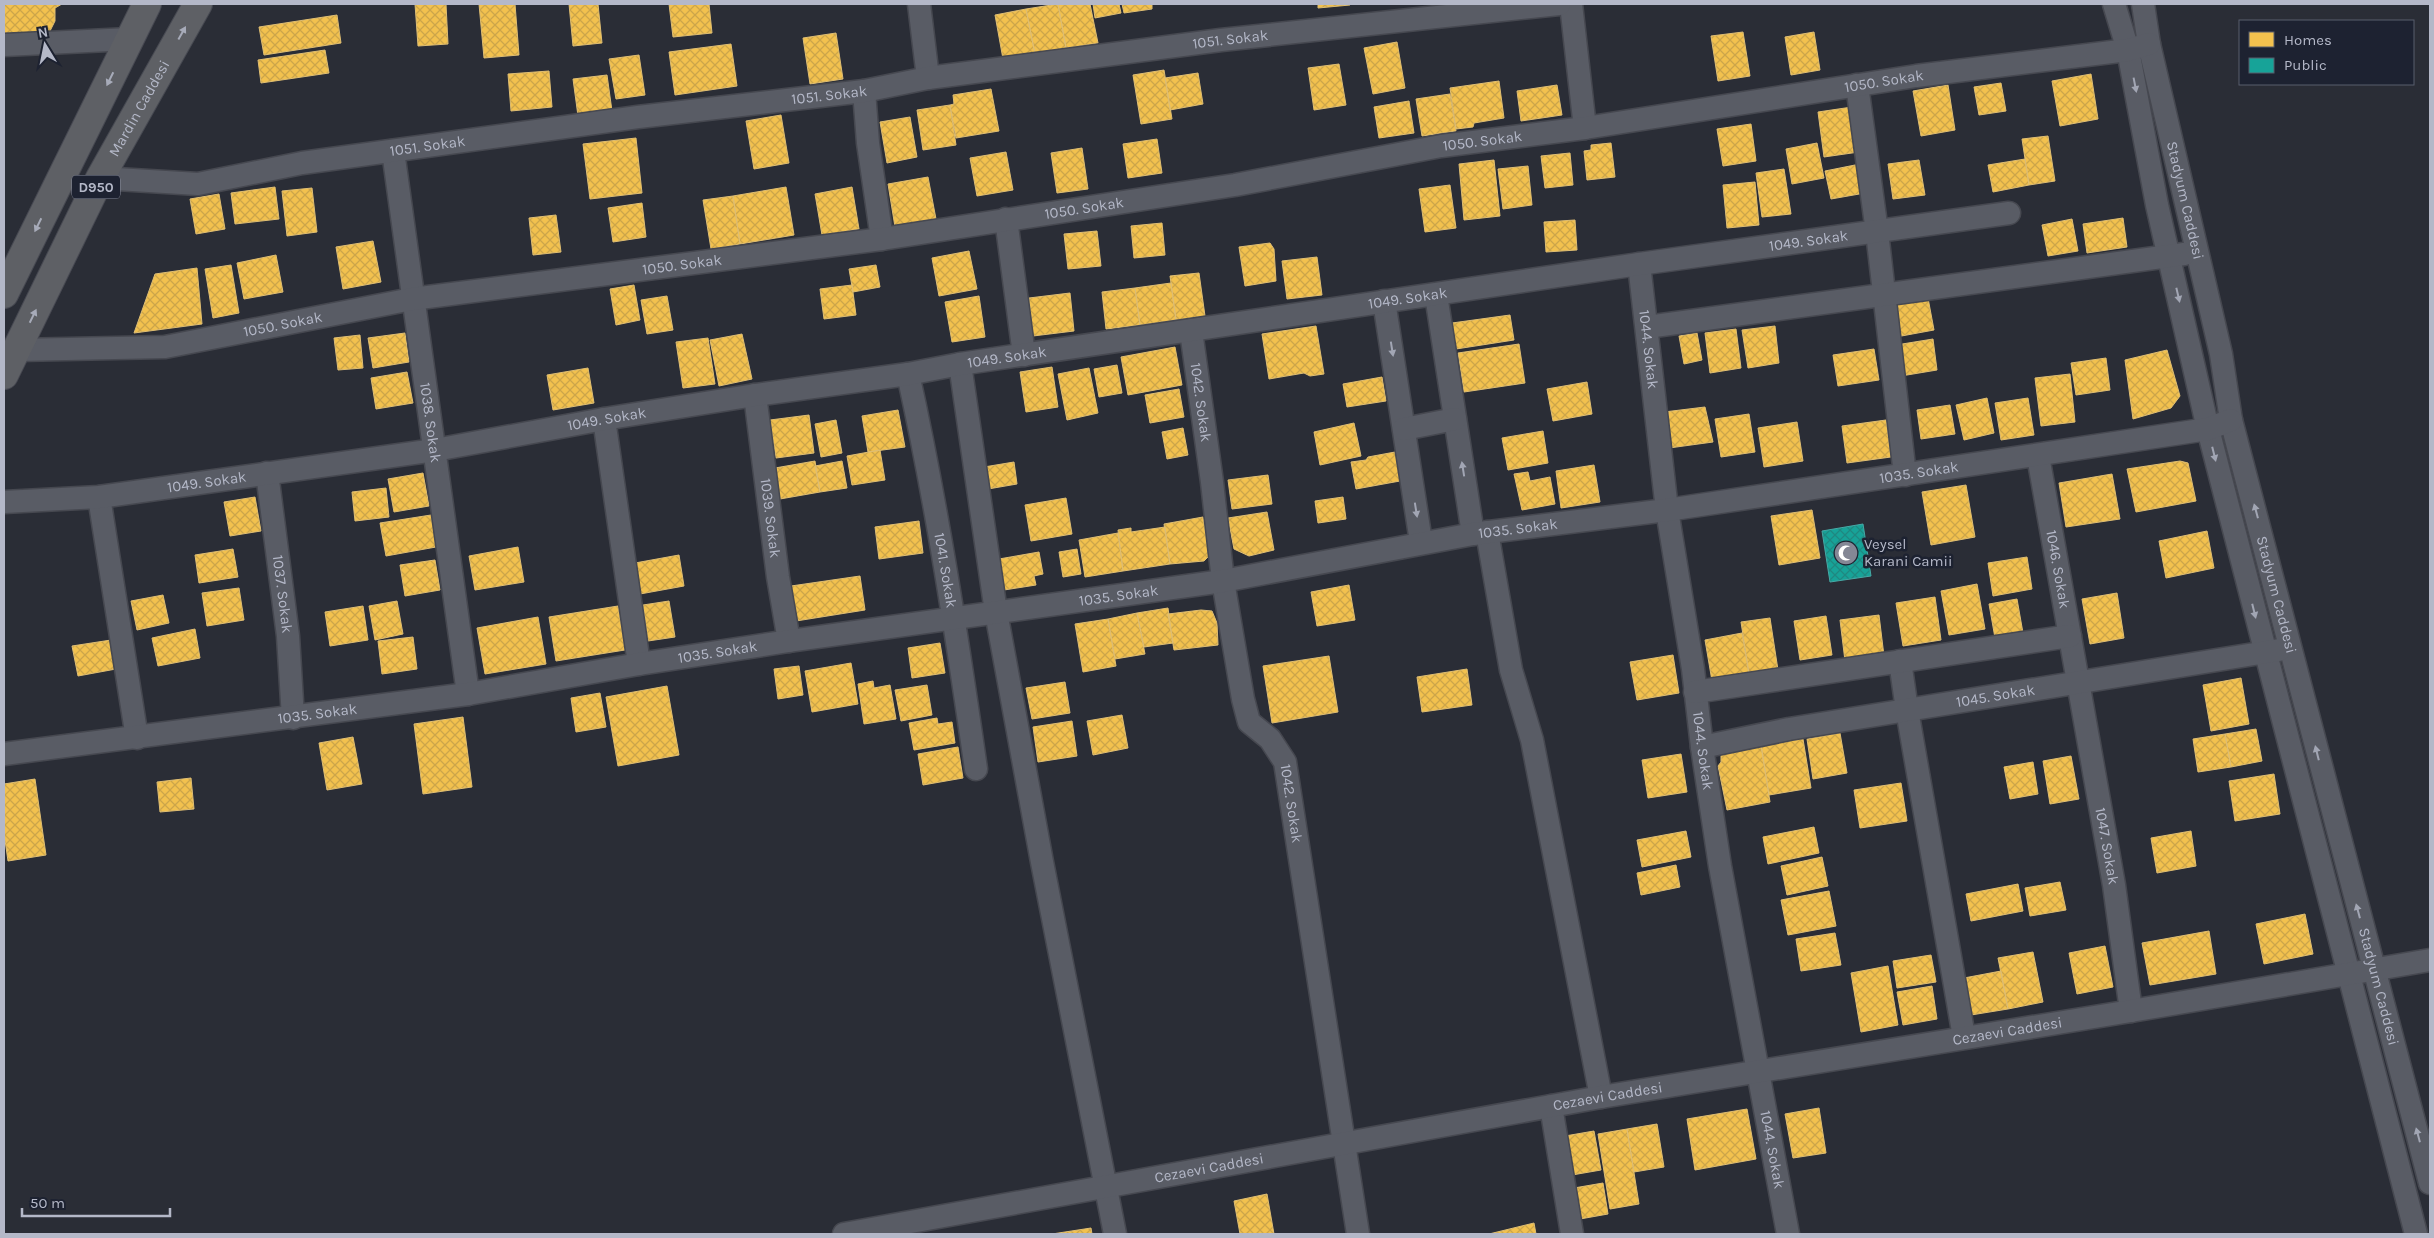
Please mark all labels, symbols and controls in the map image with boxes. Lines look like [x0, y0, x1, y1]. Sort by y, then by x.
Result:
north arrow [20, 20, 70, 70]
legend [2239, 20, 2414, 85]
text: N [36, 23, 49, 42]
one-way arrow [178, 26, 186, 40]
street label: 1051. Sokak [1191, 26, 1269, 53]
text: Homes [2284, 31, 2332, 49]
text: Public [2284, 56, 2327, 74]
street label: Mardin Caddesi [105, 57, 173, 160]
street label: 1050. Sokak [1843, 66, 1925, 96]
one-way arrow [106, 72, 114, 86]
one-way arrow [2131, 77, 2139, 93]
street label: 1051. Sokak [791, 82, 868, 108]
street label: 1050. Sokak [1442, 127, 1523, 155]
street label: 1051. Sokak [389, 132, 466, 160]
street label: Stadyum Caddesi [2163, 139, 2208, 261]
road number: D950 [72, 176, 120, 198]
street label: 1050. Sokak [1043, 193, 1125, 223]
one-way arrow [34, 217, 42, 232]
street label: 1049. Sokak [1768, 226, 1849, 255]
street label: 1050. Sokak [641, 251, 723, 279]
street label: 1049. Sokak [1367, 283, 1448, 313]
one-way arrow [2174, 288, 2182, 303]
street label: 1050. Sokak [242, 308, 324, 341]
one-way arrow [29, 309, 37, 323]
street label: 1044. Sokak [1635, 309, 1662, 390]
street label: 1049. Sokak [966, 342, 1048, 372]
one-way arrow [1388, 342, 1396, 358]
street label: 1042. Sokak [1187, 362, 1215, 443]
street label: 1038. Sokak [416, 381, 445, 464]
street label: 1049. Sokak [566, 403, 647, 435]
one-way arrow [2210, 446, 2218, 461]
street label: 1035. Sokak [1878, 457, 1960, 487]
one-way arrow [1459, 460, 1467, 476]
street label: 1049. Sokak [166, 467, 248, 496]
street label: 1039. Sokak [757, 477, 784, 559]
one-way arrow [1413, 502, 1421, 518]
one-way arrow [2252, 504, 2260, 519]
street label: 1035. Sokak [1477, 515, 1559, 542]
street label: 1046. Sokak [2042, 528, 2074, 610]
street label: 1041. Sokak [930, 531, 961, 609]
street label: Stadyum Caddesi [2253, 534, 2301, 655]
place label: Veysel Karani Camii [1864, 535, 1953, 570]
mosque icon: Veysel Karani Camii [1833, 540, 1859, 566]
street label: 1037. Sokak [269, 554, 297, 634]
street label: 1035. Sokak [1078, 581, 1159, 610]
one-way arrow [2250, 604, 2258, 619]
street label: 1035. Sokak [677, 637, 758, 667]
street label: 1045. Sokak [1955, 681, 2036, 711]
street label: 1035. Sokak [277, 699, 358, 728]
street label: 1044. Sokak [1689, 710, 1717, 791]
one-way arrow [2313, 746, 2321, 761]
street label: 1042. Sokak [1276, 763, 1306, 844]
street label: 1047. Sokak [2091, 806, 2123, 886]
one-way arrow [2354, 903, 2362, 918]
street label: Stadyum Caddesi [2355, 926, 2403, 1047]
street label: Cezaevi Caddesi [1951, 1013, 2064, 1049]
street label: Cezaevi Caddesi [1551, 1078, 1664, 1115]
street label: 1044. Sokak [1756, 1109, 1788, 1190]
one-way arrow [2414, 1128, 2422, 1143]
street label: Cezaevi Caddesi [1153, 1149, 1265, 1187]
scale bar [22, 1186, 170, 1218]
text: 50 m [30, 1194, 65, 1212]

